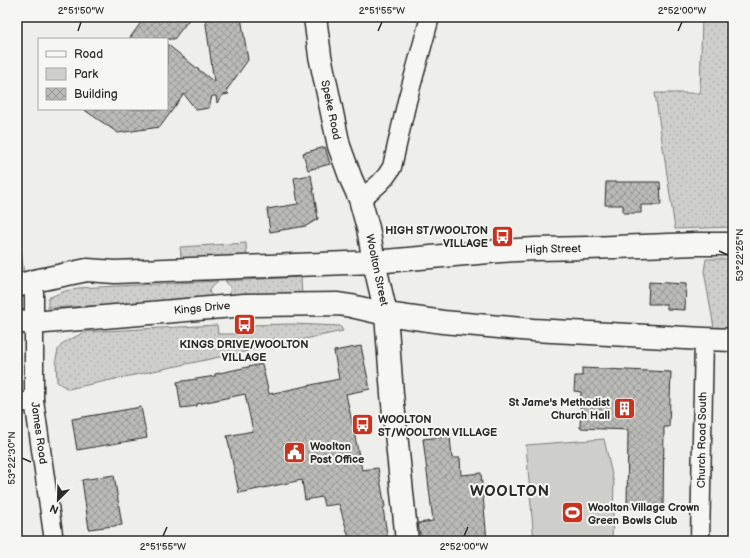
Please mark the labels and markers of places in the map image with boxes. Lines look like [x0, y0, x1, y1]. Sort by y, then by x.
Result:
bus stop icon: HIGH ST/WOOLTON VILLAGE [490, 223, 516, 249]
place label: HIGH ST/WOOLTON VILLAGE [385, 224, 488, 250]
bus stop icon: KINGS DRIVE/WOOLTON VILLAGE [231, 311, 257, 337]
place label: KINGS DRIVE/WOOLTON VILLAGE [180, 338, 308, 364]
building icon: St Jame's Methodist Church Hall [612, 395, 638, 421]
place label: St Jame's Methodist Church Hall [509, 396, 610, 422]
bus stop icon: WOOLTON ST/WOOLTON VILLAGE [349, 412, 375, 438]
place label: WOOLTON ST/WOOLTON VILLAGE [378, 413, 497, 439]
public building icon: Woolton Post Office [281, 439, 307, 465]
place label: Woolton Post Office [310, 440, 364, 466]
sports icon: Woolton Village Crown Green Bowls Club [559, 500, 585, 526]
place label: Woolton Village Crown Green Bowls Club [588, 501, 700, 527]

